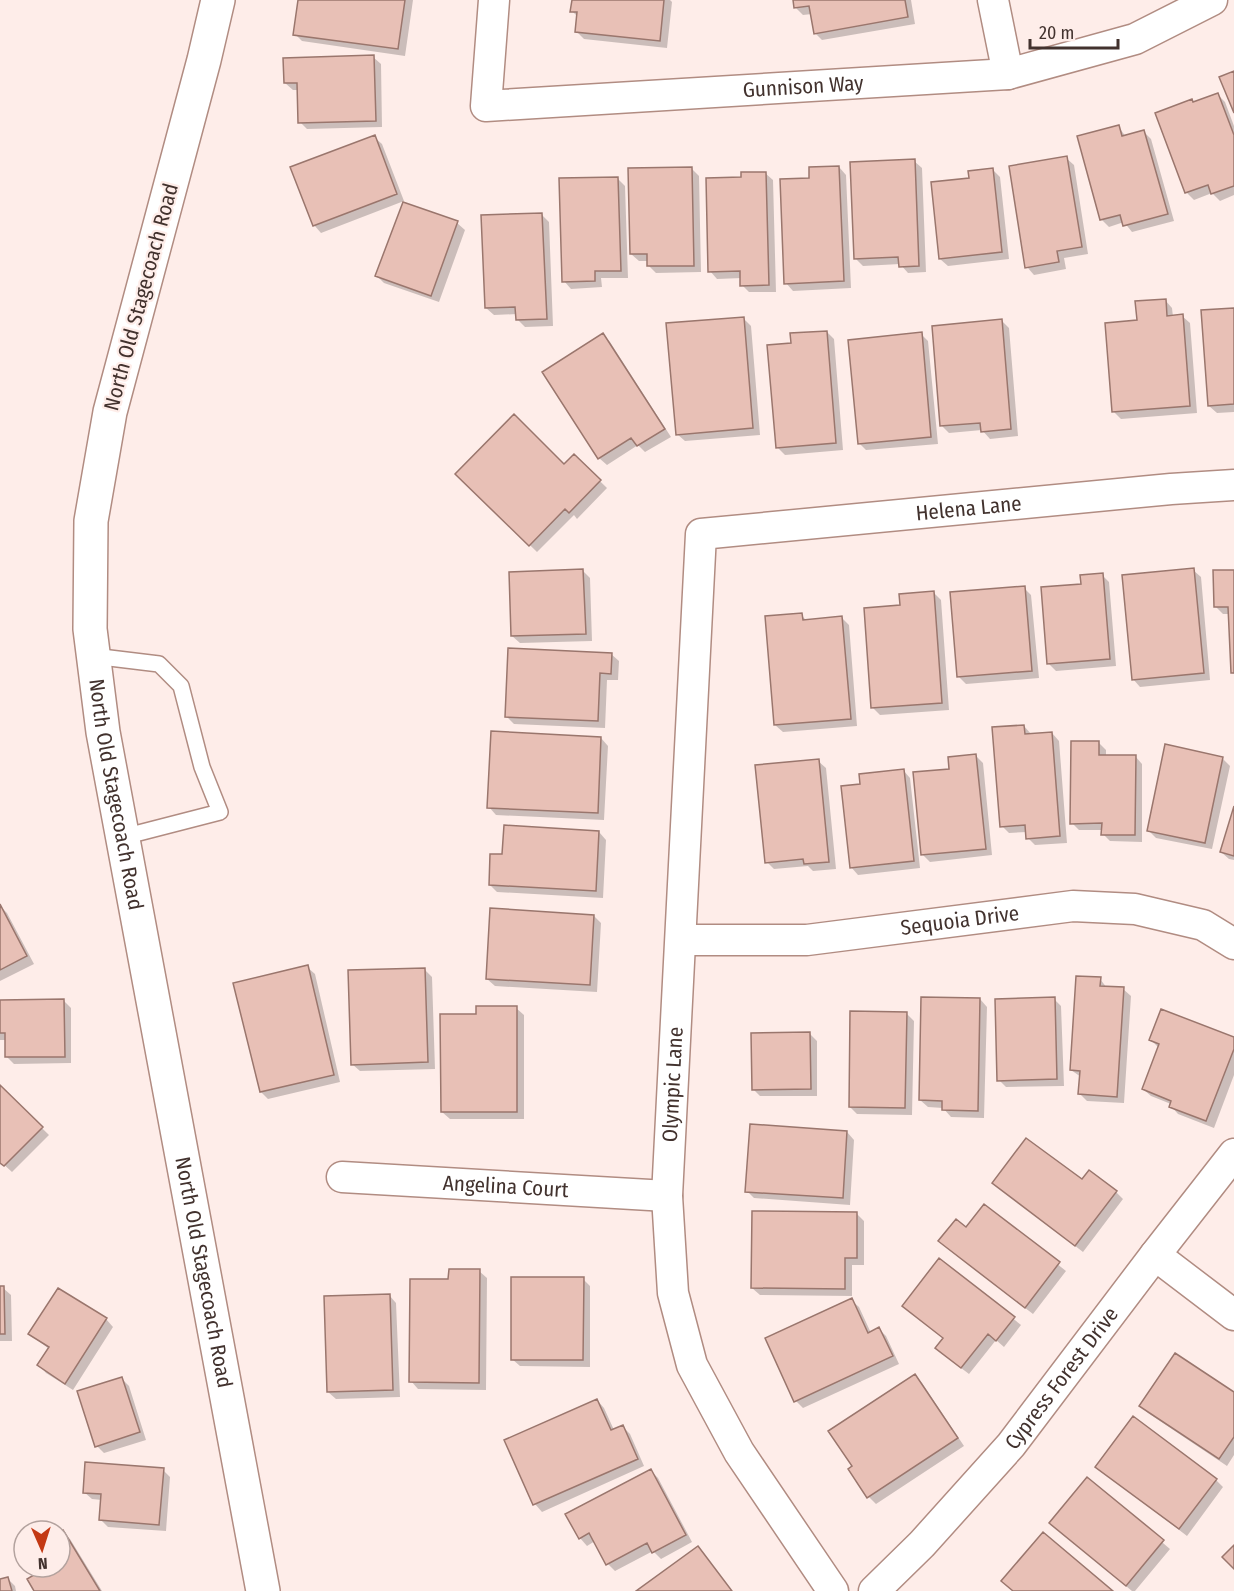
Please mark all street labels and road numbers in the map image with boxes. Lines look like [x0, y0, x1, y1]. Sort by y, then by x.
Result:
street label: Gunnison Way [742, 70, 865, 103]
street label: North Old Stagecoach Road [98, 181, 184, 413]
street label: Helena Lane [914, 490, 1023, 526]
street label: North Old Stagecoach Road [83, 677, 149, 912]
street label: Sequoia Drive [899, 900, 1020, 941]
street label: Olympic Lane [657, 1026, 689, 1143]
street label: North Old Stagecoach Road [169, 1155, 238, 1390]
street label: Angelina Court [442, 1170, 569, 1203]
street label: Cypress Forest Drive [999, 1302, 1124, 1455]

